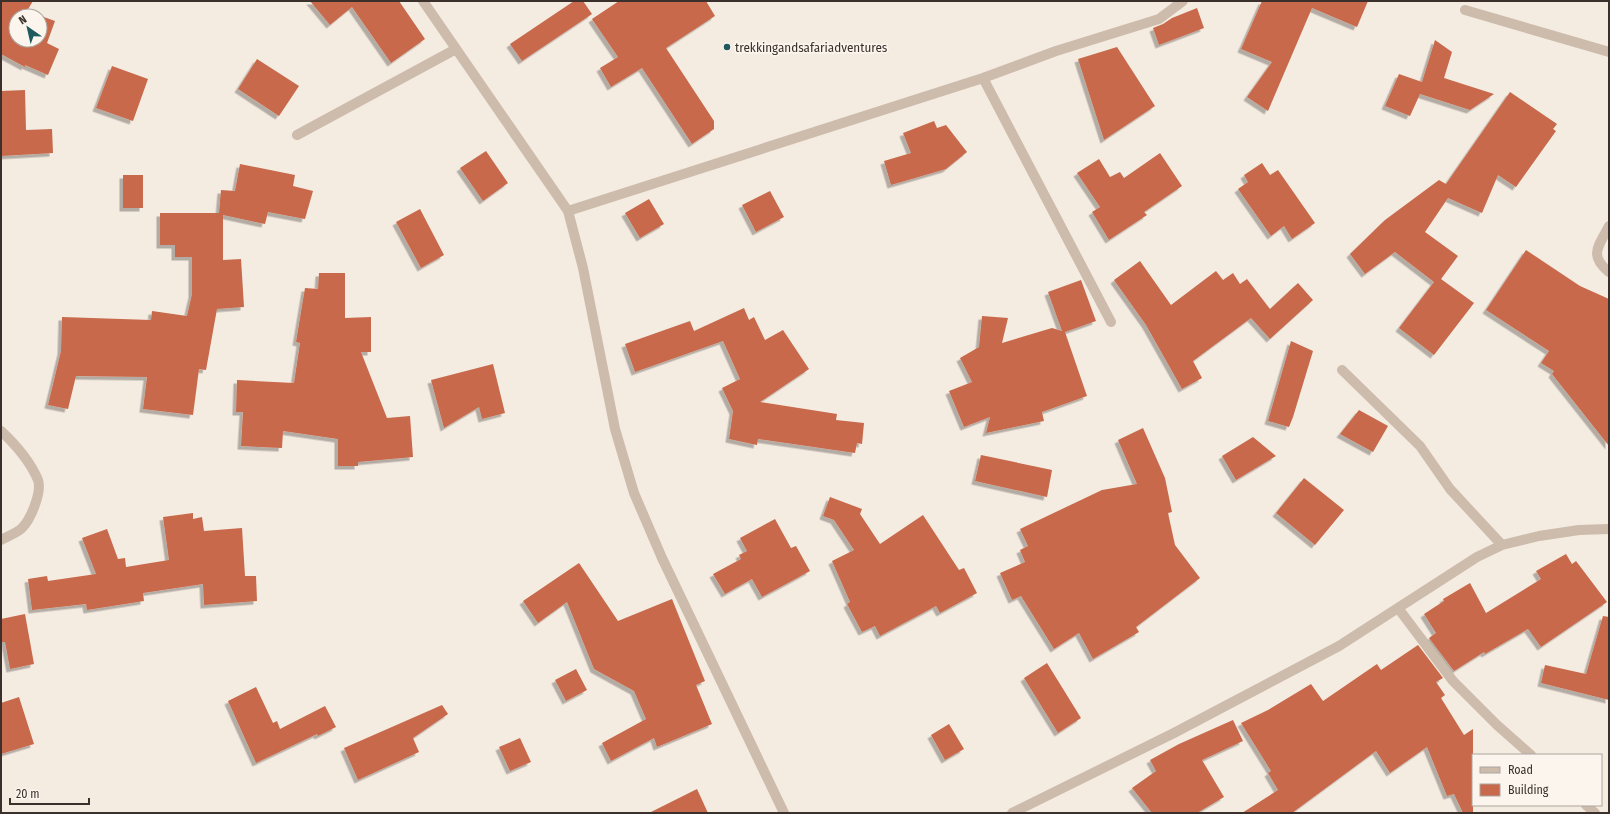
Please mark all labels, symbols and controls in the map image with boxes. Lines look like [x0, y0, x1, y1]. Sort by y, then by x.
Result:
north arrow [8, 8, 48, 48]
text: N [16, 13, 29, 27]
place label: trekkingandsafariadventures [735, 40, 888, 55]
marker: trekkingandsafariadventures [722, 42, 732, 52]
legend [1472, 754, 1602, 806]
text: Road [1508, 763, 1533, 777]
scale bar [10, 780, 89, 806]
text: Building [1508, 783, 1549, 797]
text: 20 m [16, 787, 40, 801]

